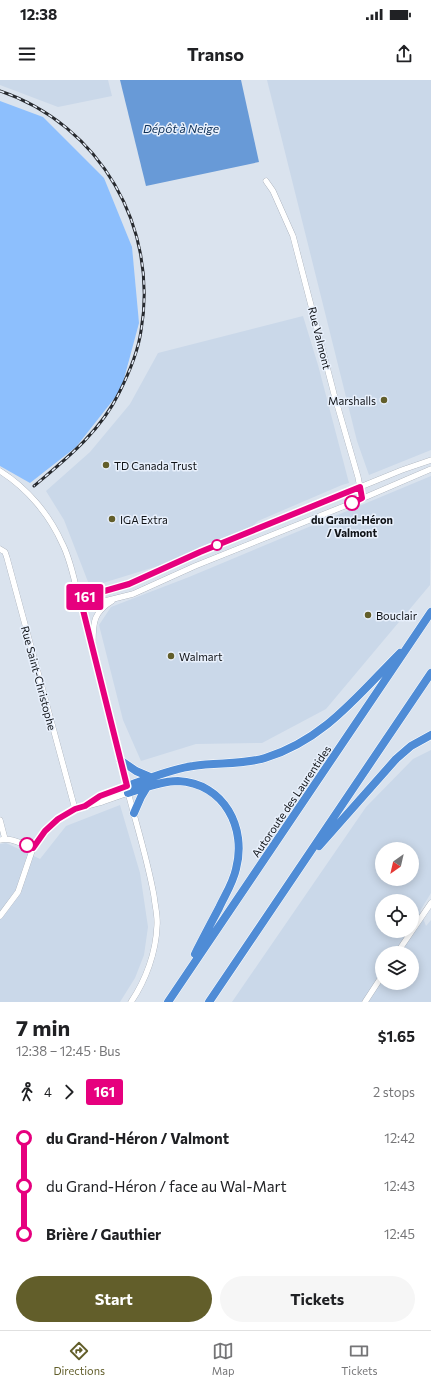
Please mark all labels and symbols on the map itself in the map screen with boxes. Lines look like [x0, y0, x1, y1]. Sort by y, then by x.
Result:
water label: Dépôt à Neige [143, 121, 220, 135]
street label: Rue Valmont [306, 305, 334, 371]
place label: Marshalls [328, 394, 376, 407]
marker: Marshalls [379, 395, 389, 405]
place label: TD Canada Trust [114, 459, 197, 472]
marker: TD Canada Trust [101, 460, 111, 470]
marker: du Grand-Héron / Valmont [344, 495, 360, 511]
place label: IGA Extra [120, 513, 168, 526]
place label: du Grand-Héron / Valmont [311, 513, 393, 539]
marker: IGA Extra [107, 514, 117, 524]
unlabelled marker [211, 539, 223, 551]
line badge: 161 [62, 584, 108, 610]
place label: Bouclair [376, 609, 418, 622]
marker: Bouclair [363, 610, 373, 620]
street label: Rue Saint-Christophe [19, 624, 59, 732]
place label: Walmart [179, 650, 223, 663]
marker: Walmart [166, 651, 176, 661]
street label: Autoroute des Laurentides [249, 743, 333, 859]
unlabelled marker [19, 837, 35, 853]
north arrow [375, 842, 419, 886]

